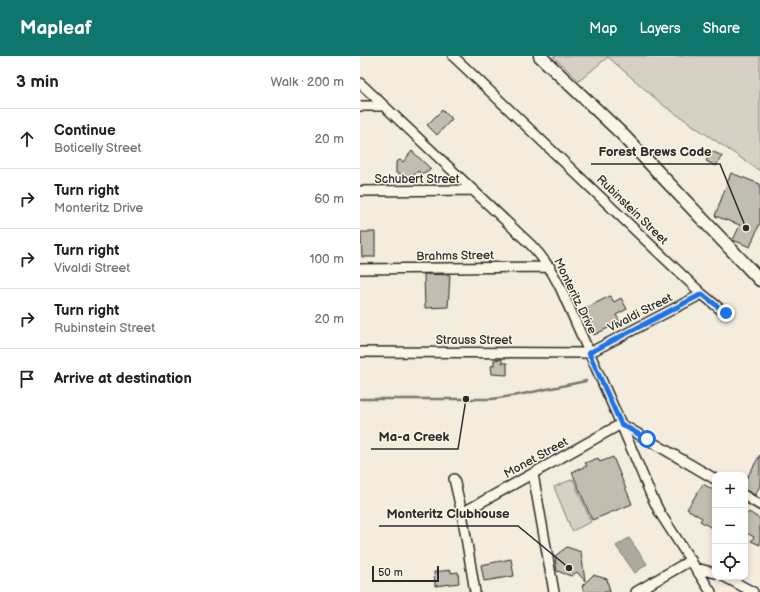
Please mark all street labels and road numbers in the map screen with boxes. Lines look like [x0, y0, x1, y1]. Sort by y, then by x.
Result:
street label: Schubert Street [375, 172, 460, 187]
street label: Rubinstein Street [593, 172, 671, 248]
street label: Brahms Street [416, 248, 494, 264]
street label: Monteritz Drive [550, 256, 600, 336]
street label: Vivaldi Street [605, 290, 675, 336]
street label: Strauss Street [436, 333, 512, 348]
street label: Monet Street [501, 434, 571, 482]

